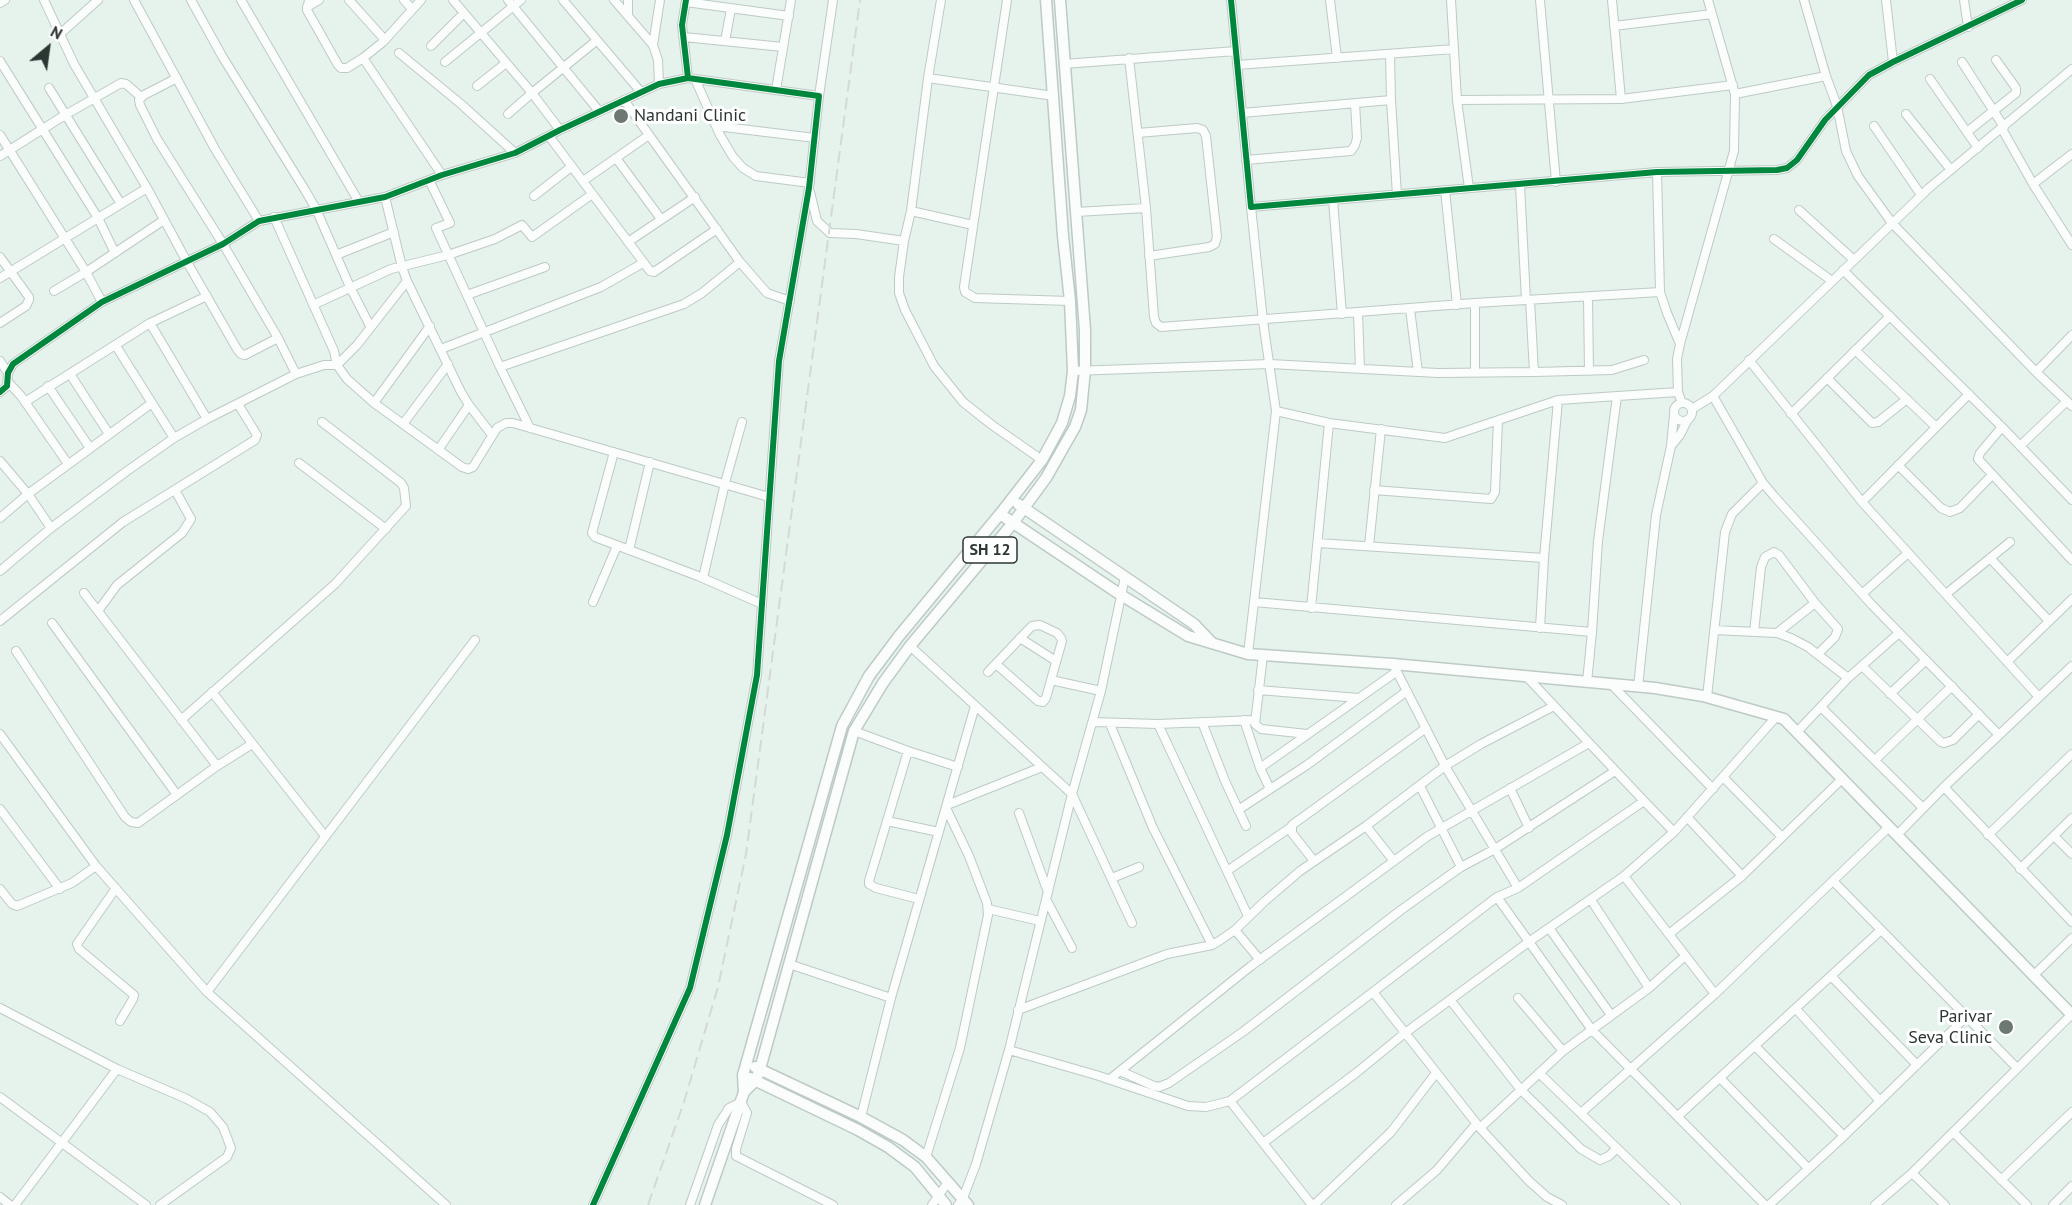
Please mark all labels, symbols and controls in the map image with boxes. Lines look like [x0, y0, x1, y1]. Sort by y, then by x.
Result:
north arrow [18, 18, 78, 78]
text: N [47, 21, 66, 44]
place label: Nandani Clinic [634, 105, 746, 127]
marker: Nandani Clinic [612, 107, 630, 125]
road number: SH 12 [963, 537, 1017, 563]
place label: Parivar Seva Clinic [1908, 1006, 1992, 1048]
marker: Parivar Seva Clinic [1997, 1018, 2015, 1036]

